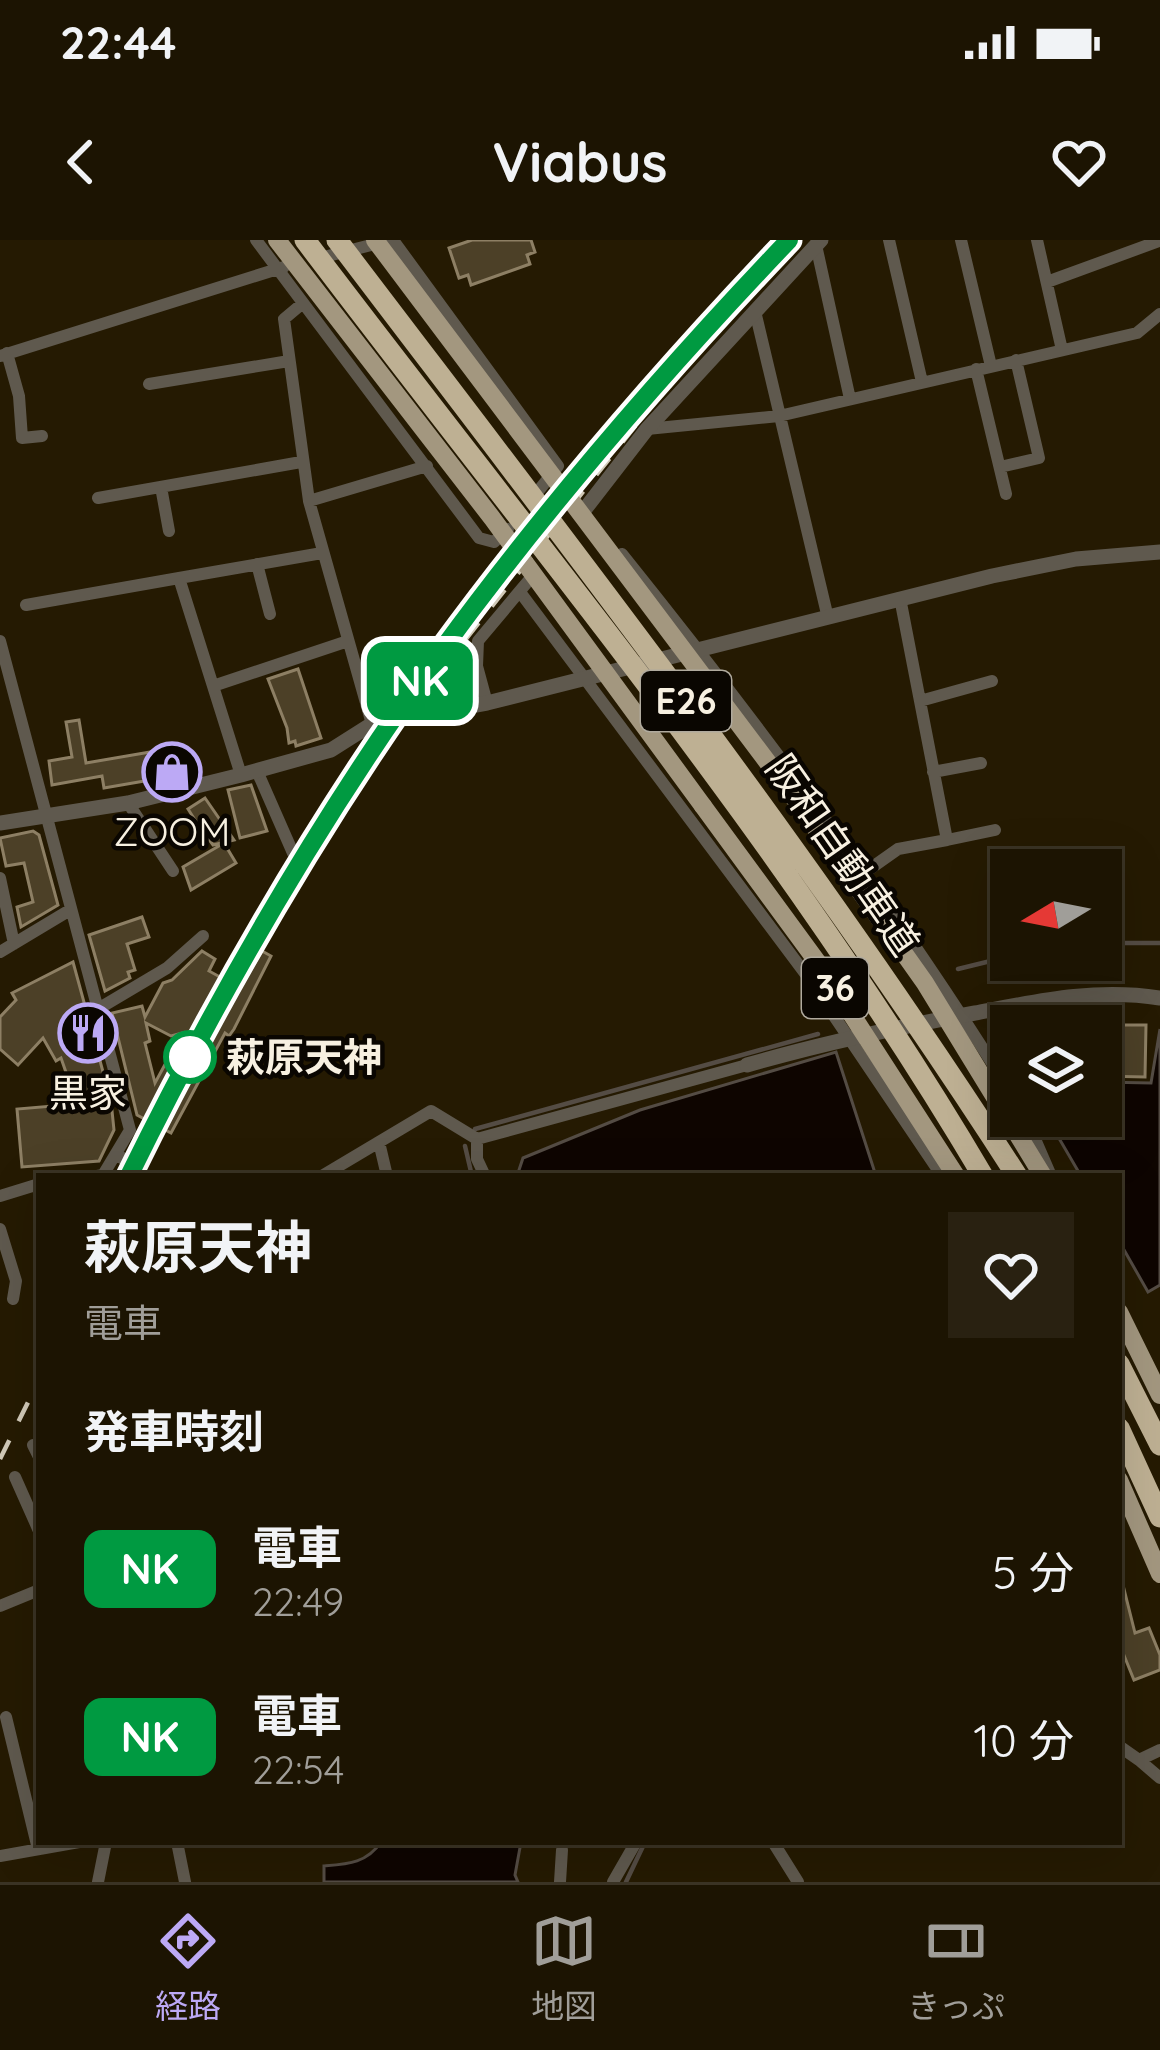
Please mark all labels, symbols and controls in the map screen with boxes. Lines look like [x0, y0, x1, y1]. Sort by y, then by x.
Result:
text: 22:44 [60, 14, 176, 70]
text: Viabus [493, 128, 667, 196]
icon: back [48, 129, 114, 195]
icon: heart [1046, 129, 1112, 195]
line badge: NK [366, 642, 474, 720]
text: NK [391, 654, 449, 707]
road number: E26 [641, 671, 731, 731]
shop icon: ZOOM [141, 741, 203, 803]
street label: 阪和自動車道 [756, 745, 931, 965]
place label: ZOOM [114, 807, 230, 856]
north arrow [990, 849, 1122, 981]
map controls [990, 849, 1122, 1137]
road number: 36 [802, 958, 868, 1018]
restaurant icon: 黒家 [57, 1002, 119, 1064]
button: layers [990, 1005, 1122, 1137]
marker: 萩原天神 [165, 1032, 215, 1082]
place label: 萩原天神 [226, 1032, 382, 1081]
place label: 黒家 [49, 1068, 127, 1117]
text: 萩原天神 [84, 1211, 312, 1282]
button: heart [948, 1212, 1074, 1338]
text: 電車 [84, 1298, 162, 1347]
text: 発車時刻 [84, 1403, 264, 1459]
text: 電車 [252, 1519, 342, 1575]
text: NK [121, 1542, 179, 1595]
text: 5 分 [992, 1544, 1074, 1600]
text: 22:49 [252, 1577, 344, 1626]
text: 電車 [252, 1687, 342, 1743]
text: NK [121, 1710, 179, 1763]
text: 10 分 [973, 1712, 1074, 1768]
text: 22:54 [252, 1745, 344, 1794]
tab: 経路 [155, 1908, 221, 2028]
tab: 地図 [531, 1908, 597, 2028]
tab: きっぷ [907, 1908, 1005, 2028]

